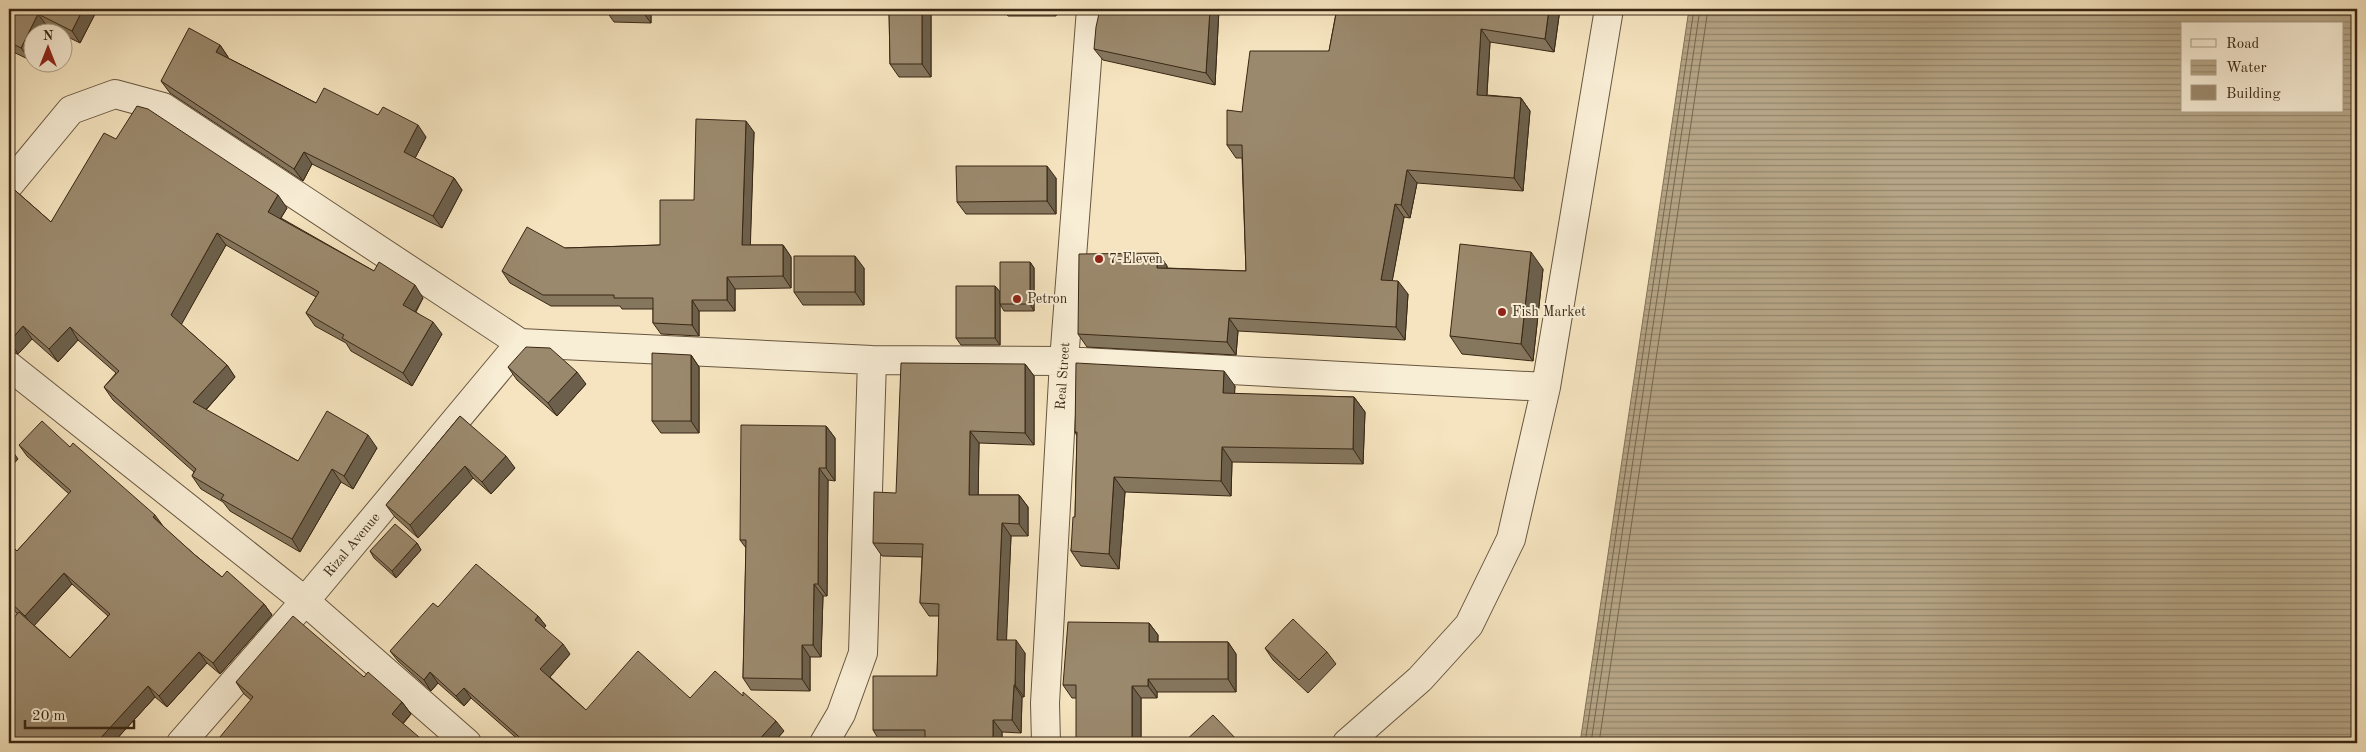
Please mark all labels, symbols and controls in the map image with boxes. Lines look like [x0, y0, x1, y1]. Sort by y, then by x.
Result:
north arrow [22, 22, 72, 72]
legend [2181, 22, 2344, 112]
text: N [43, 29, 54, 43]
text: Road [2226, 37, 2260, 52]
text: Water [2226, 61, 2267, 76]
text: Building [2226, 87, 2281, 102]
place label: 7-Eleven [1109, 252, 1163, 266]
marker: 7-Eleven [1093, 253, 1105, 265]
place label: Petron [1027, 292, 1068, 306]
marker: Petron [1011, 293, 1023, 305]
place label: Fish Market [1512, 305, 1586, 319]
marker: Fish Market [1496, 306, 1508, 318]
street label: Real Street [1054, 341, 1072, 410]
street label: Rizal Avenue [321, 510, 383, 580]
scale bar [25, 697, 134, 729]
text: 20 m [32, 709, 66, 724]

